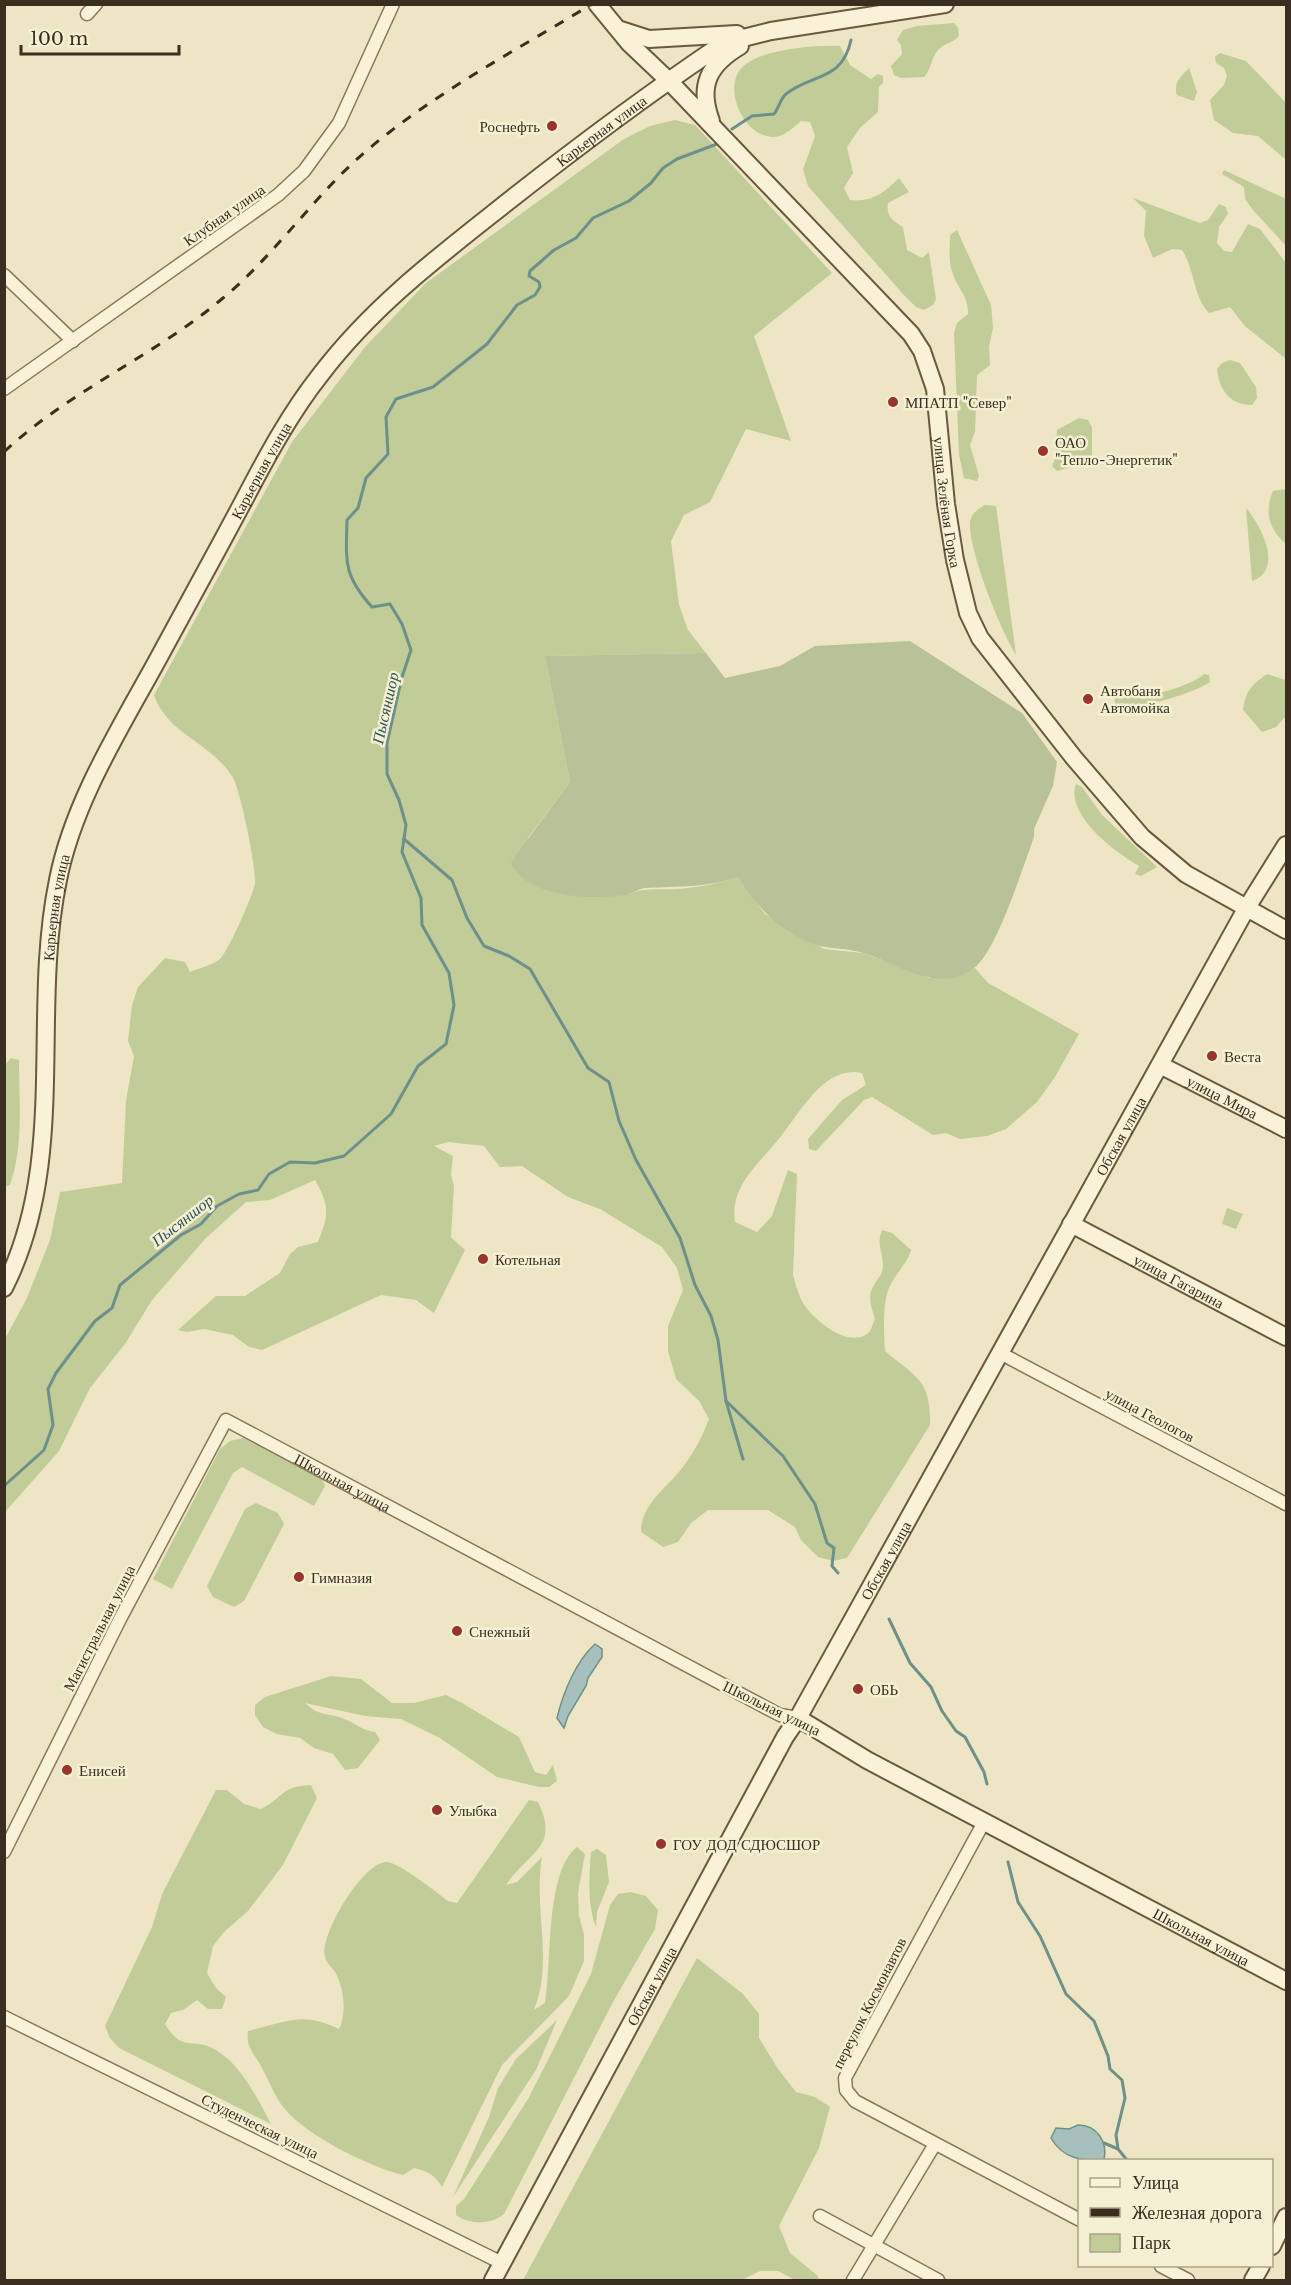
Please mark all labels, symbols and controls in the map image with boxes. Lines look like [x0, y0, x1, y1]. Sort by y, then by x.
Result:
scale bar [21, 18, 178, 56]
text: 100 m [30, 28, 88, 50]
street label: Карьерная улица [552, 90, 650, 170]
place label: Роснефть [480, 117, 540, 136]
marker: Роснефть [545, 119, 559, 133]
street label: Клубная улица [179, 180, 269, 250]
place label: МПАТП "Север" [905, 393, 1012, 412]
marker: МПАТП "Север" [886, 395, 900, 409]
street label: Карьерная улица [226, 418, 295, 522]
place label: ОАО "Тепло-Энергетик" [1055, 433, 1178, 469]
street label: улица Зелёная Горка [930, 436, 966, 570]
marker: ОАО "Тепло-Энергетик" [1036, 444, 1050, 458]
water label: Пысяншор [367, 670, 403, 747]
place label: Автобаня Автомойка [1100, 681, 1170, 717]
marker: Автобаня Автомойка [1081, 692, 1095, 706]
street label: Карьерная улица [38, 852, 73, 962]
place label: Веста [1224, 1047, 1261, 1066]
marker: Веста [1205, 1049, 1219, 1063]
street label: улица Мира [1184, 1071, 1261, 1123]
street label: Обская улица [1091, 1093, 1150, 1179]
water label: Пысяншор [146, 1190, 217, 1251]
street label: улица Гагарина [1131, 1249, 1228, 1312]
place label: Котельная [495, 1250, 561, 1269]
marker: Котельная [476, 1252, 490, 1266]
street label: улица Геологов [1102, 1384, 1198, 1446]
street label: Школьная улица [291, 1449, 394, 1516]
street label: Обская улица [856, 1517, 915, 1603]
street label: Магистральная улица [59, 1561, 139, 1694]
place label: Гимназия [311, 1568, 372, 1587]
marker: Гимназия [292, 1570, 306, 1584]
place label: Снежный [469, 1622, 530, 1641]
marker: Снежный [450, 1624, 464, 1638]
street label: Школьная улица [720, 1676, 824, 1740]
place label: ОБЬ [870, 1680, 898, 1699]
marker: ОБЬ [851, 1682, 865, 1696]
place label: Енисей [79, 1761, 126, 1780]
marker: Енисей [60, 1763, 74, 1777]
place label: Улыбка [449, 1801, 497, 1820]
marker: Улыбка [430, 1803, 444, 1817]
place label: ГОУ ДОД СДЮСШОР [673, 1835, 820, 1854]
marker: ГОУ ДОД СДЮСШОР [654, 1837, 668, 1851]
street label: Школьная улица [1150, 1903, 1253, 1970]
street label: переулок Космонавтов [828, 1934, 910, 2072]
street label: Обская улица [622, 1943, 680, 2029]
street label: Студенческая улица [198, 2089, 322, 2163]
legend [1078, 2159, 1273, 2267]
text: Улица [1132, 2172, 1179, 2194]
text: Железная дорога [1132, 2202, 1262, 2224]
text: Парк [1132, 2232, 1171, 2254]

